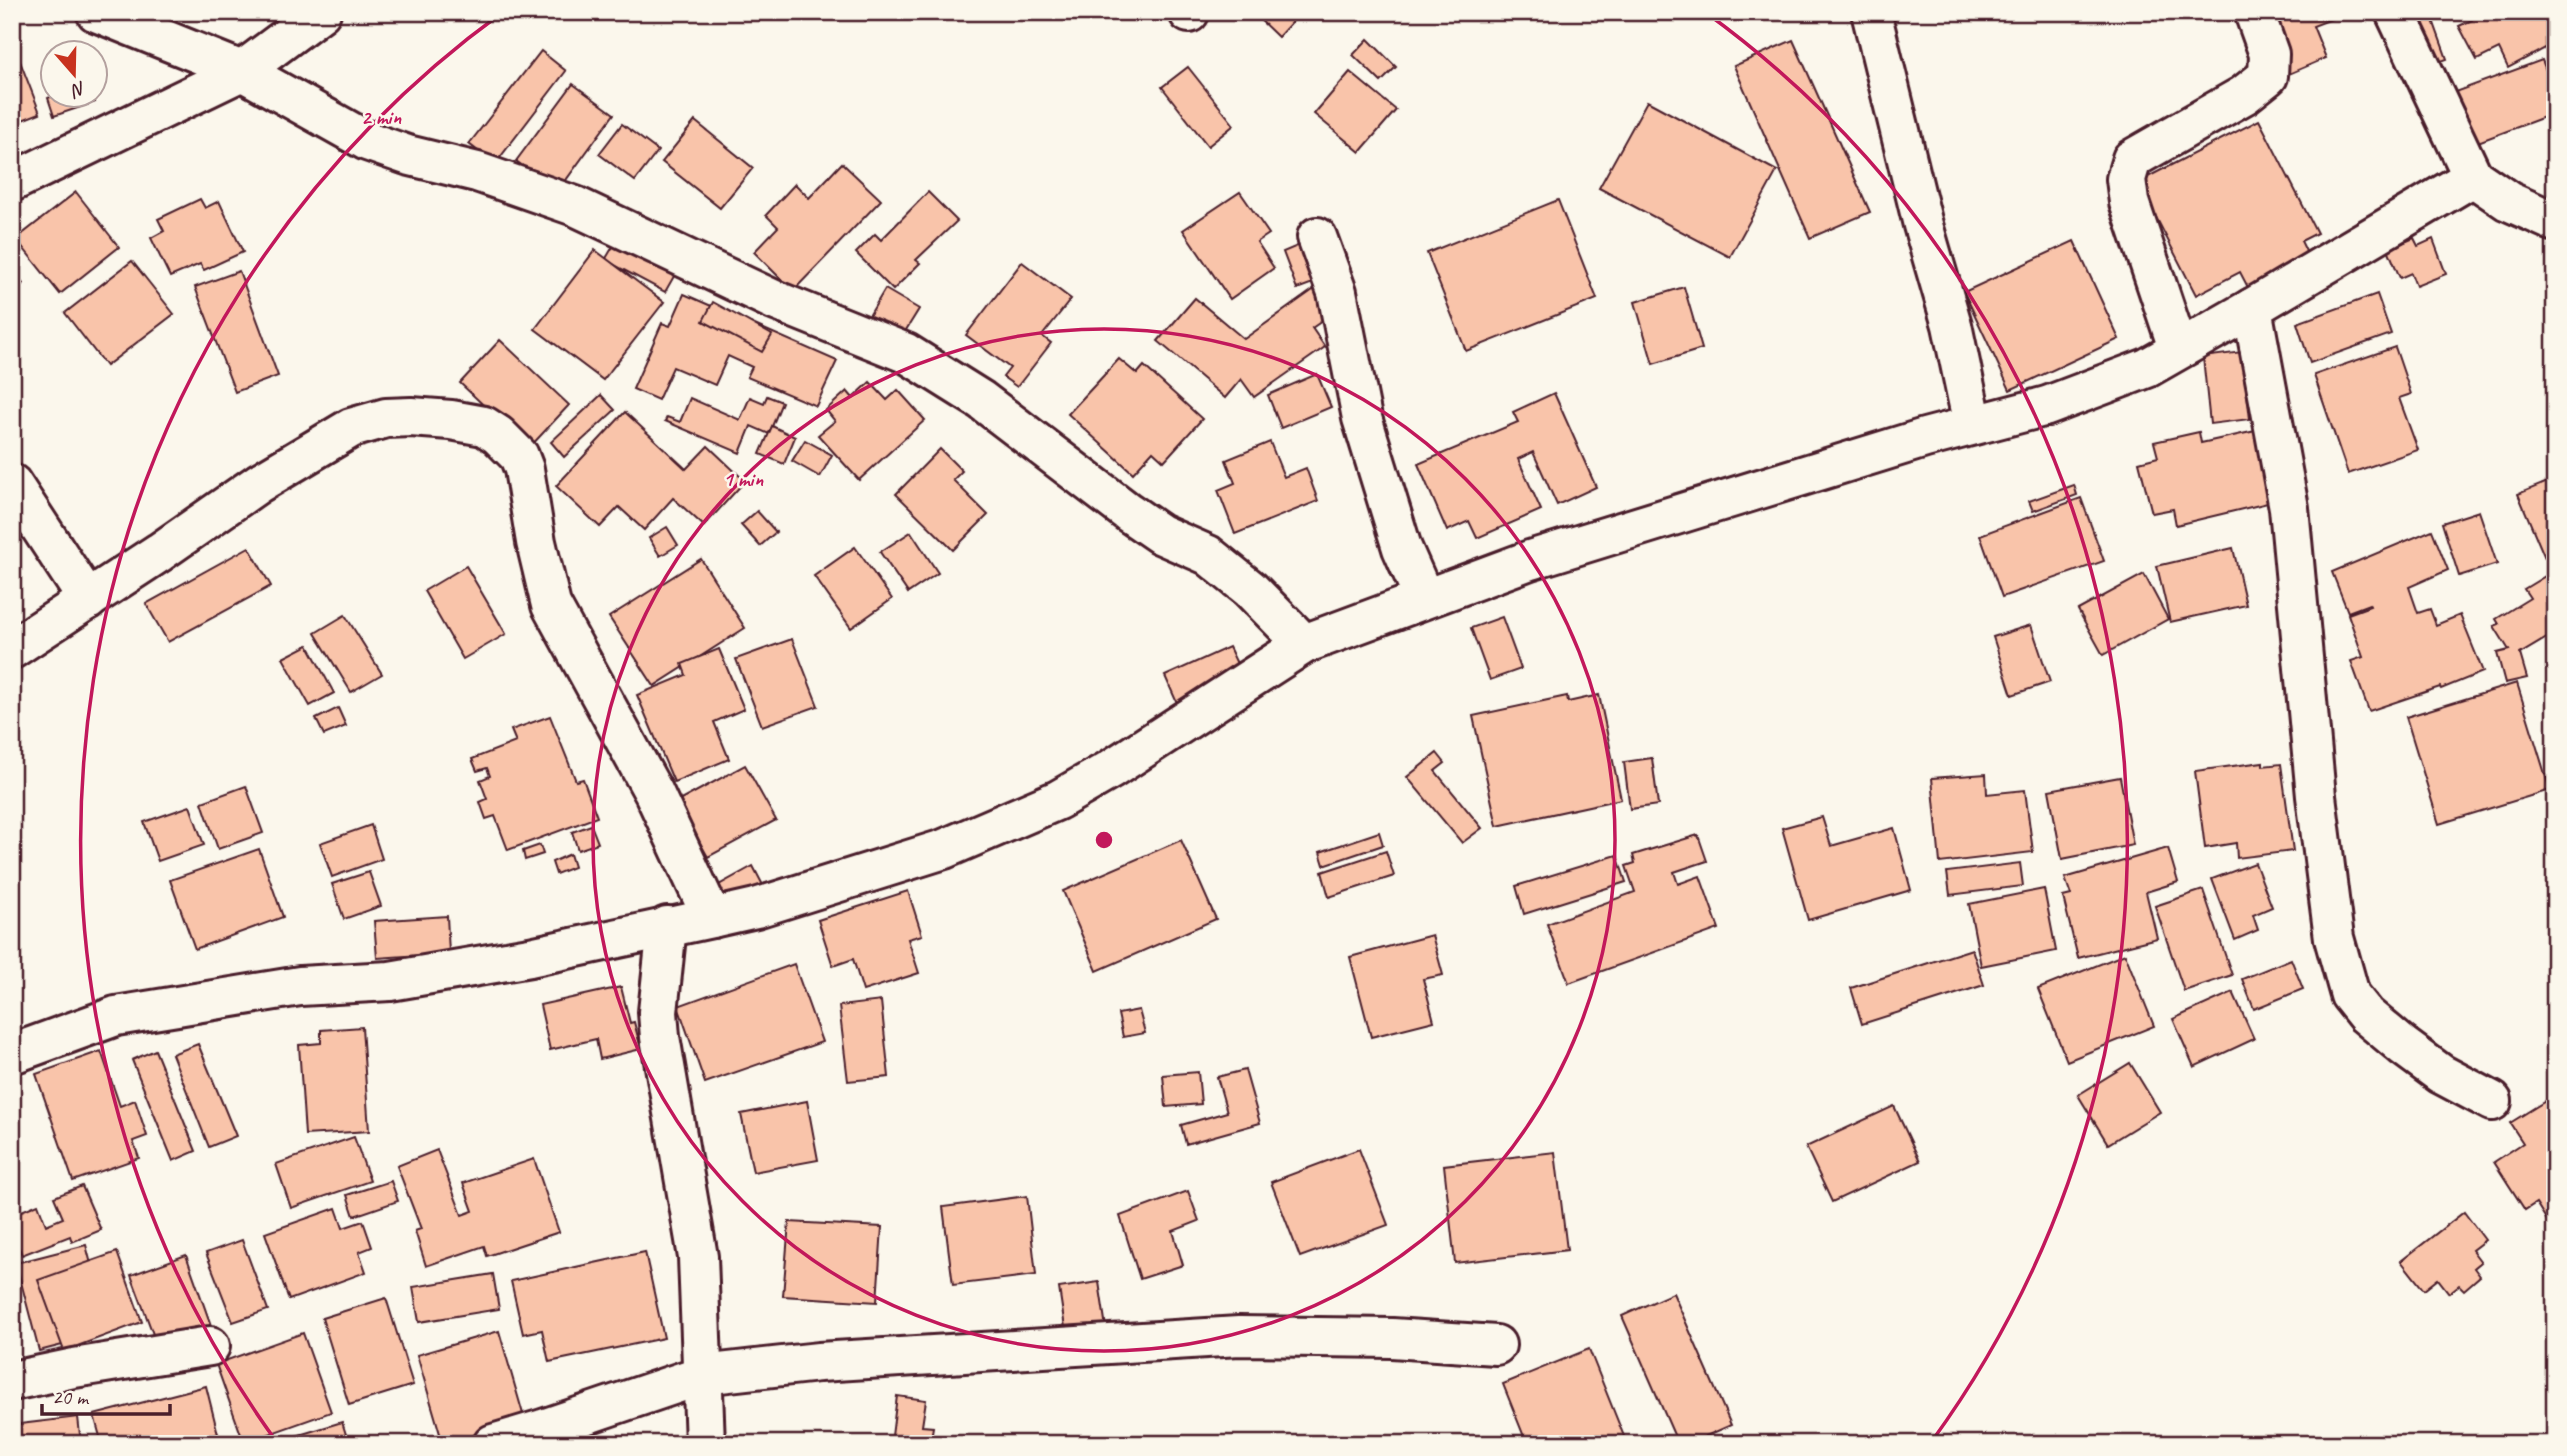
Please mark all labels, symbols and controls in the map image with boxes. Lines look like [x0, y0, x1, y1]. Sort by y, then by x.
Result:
north arrow [38, 38, 108, 108]
text: N [67, 76, 89, 103]
text: 2 min [361, 104, 401, 130]
text: 1 min [723, 466, 763, 492]
centre of rings [1092, 828, 1116, 852]
scale bar [42, 1372, 170, 1416]
text: 20 m [52, 1384, 90, 1410]

